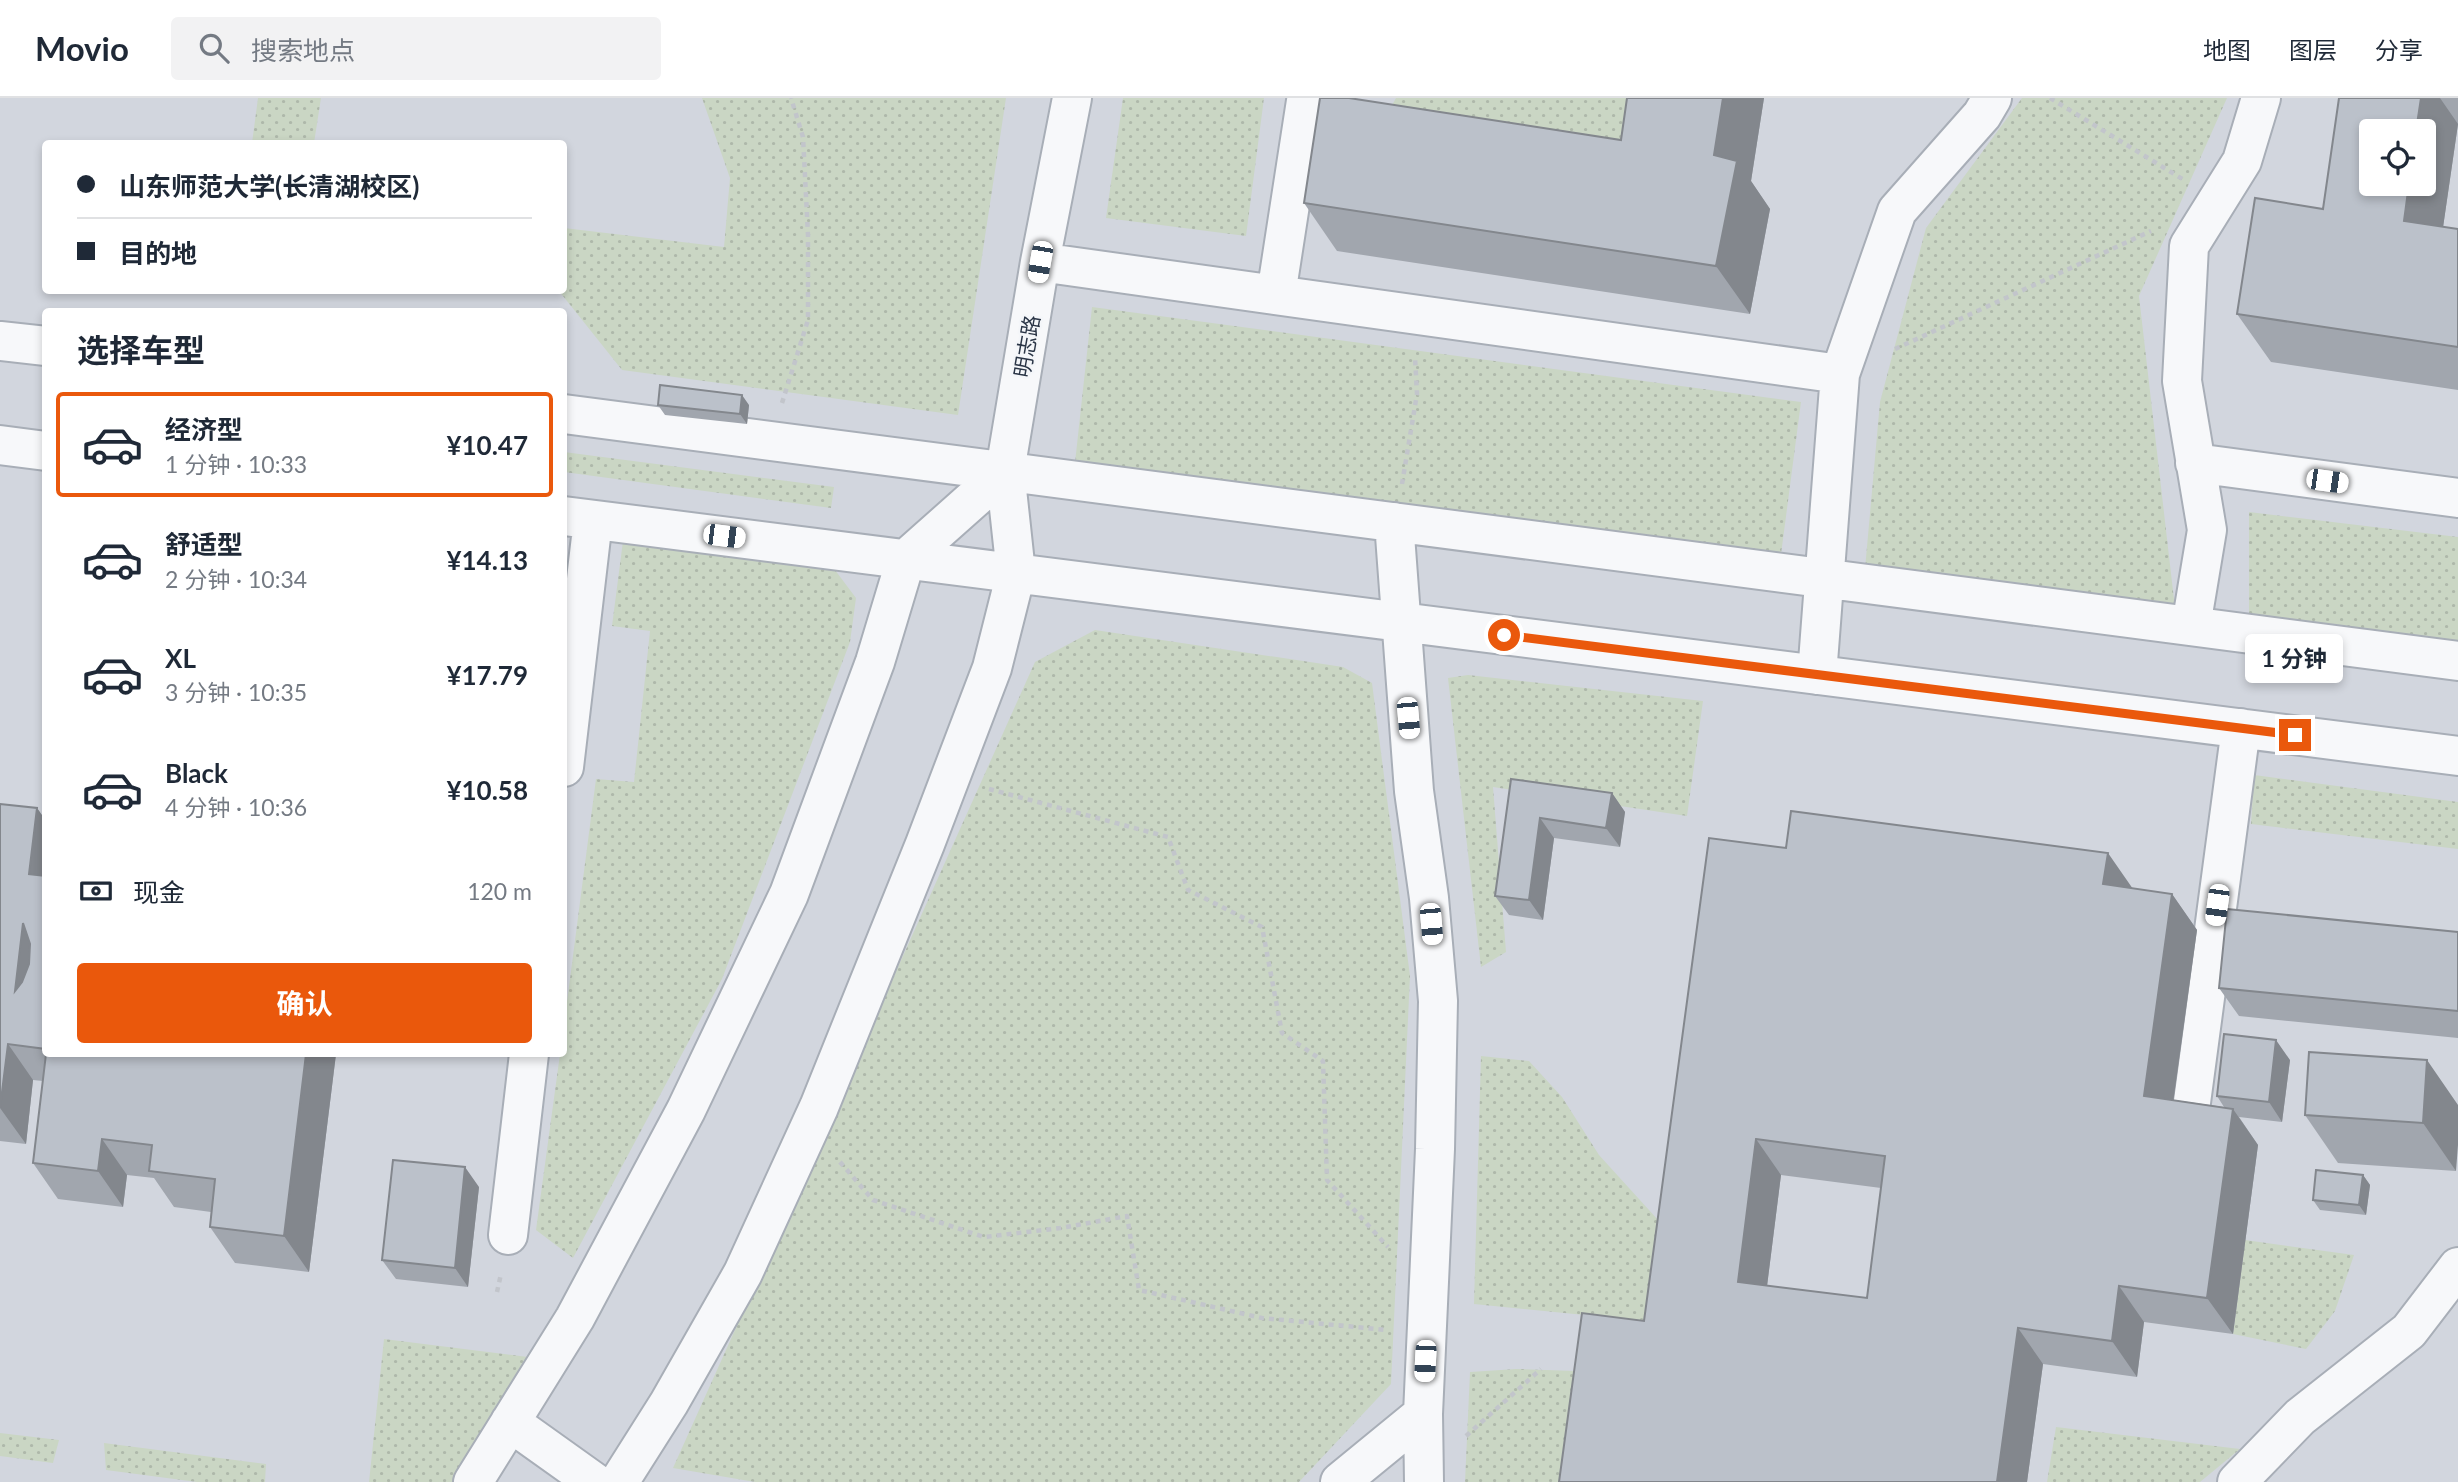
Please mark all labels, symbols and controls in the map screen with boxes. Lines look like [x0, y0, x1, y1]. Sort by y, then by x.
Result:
search box [171, 17, 661, 80]
text: Movio [35, 28, 129, 68]
icon: search [195, 29, 233, 67]
text: 搜索地点 [251, 34, 355, 66]
text: 地图 [2203, 35, 2251, 64]
text: 图层 [2289, 35, 2337, 64]
text: 分享 [2375, 35, 2423, 64]
map controls [2359, 119, 2436, 196]
button: locate [2359, 119, 2436, 196]
text: 山东师范大学(长清湖校区) [119, 170, 419, 202]
text: 目的地 [119, 237, 197, 269]
car [1027, 239, 1054, 285]
street label: 明志路 [1008, 313, 1044, 379]
text: 选择车型 [77, 330, 205, 369]
icon: car [81, 413, 144, 476]
text: 经济型 [165, 413, 243, 445]
text: ¥10.47 [446, 429, 528, 461]
text: 1 分钟 · 10:33 [165, 450, 307, 478]
car [2305, 468, 2350, 494]
car [702, 523, 747, 549]
icon: car [81, 528, 144, 591]
text: 舒适型 [165, 528, 243, 560]
text: ¥14.13 [446, 544, 528, 576]
text: 2 分钟 · 10:34 [165, 565, 307, 593]
route start [1488, 619, 1520, 651]
callout: 1 分钟 [2246, 634, 2344, 682]
text: XL [165, 642, 196, 674]
icon: car [81, 643, 144, 706]
text: 1 分钟 [2262, 644, 2326, 672]
text: ¥17.79 [446, 659, 528, 691]
text: 3 分钟 · 10:35 [165, 678, 307, 706]
car [1396, 696, 1421, 740]
route end [2279, 719, 2311, 751]
text: Black [165, 757, 228, 789]
icon: car [81, 758, 144, 821]
text: ¥10.58 [446, 774, 528, 806]
text: 4 分钟 · 10:36 [165, 793, 307, 821]
icon: cash [77, 872, 115, 910]
text: 现金 [133, 876, 185, 908]
text: 120 m [467, 877, 532, 905]
car [2204, 883, 2231, 927]
car [1419, 902, 1444, 946]
button: 确认 [77, 963, 532, 1043]
car [1414, 1339, 1437, 1383]

